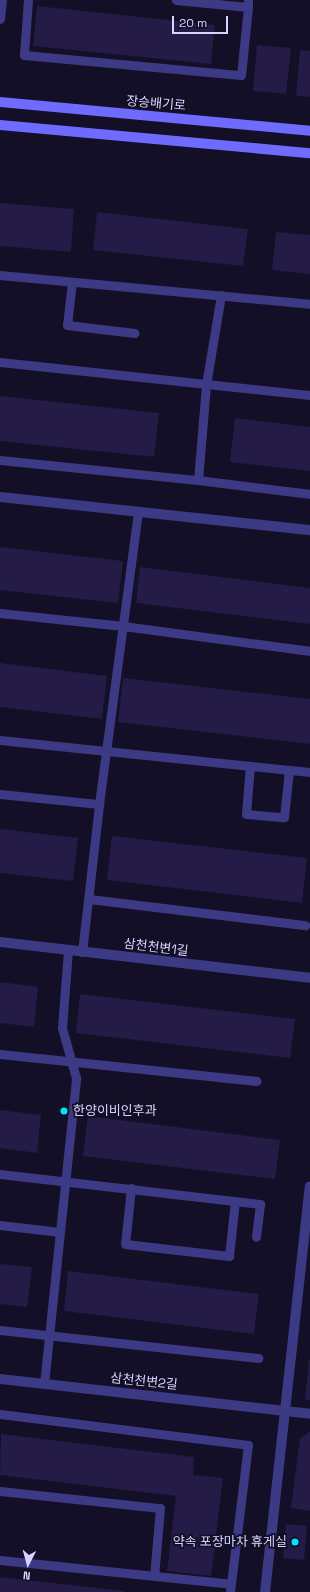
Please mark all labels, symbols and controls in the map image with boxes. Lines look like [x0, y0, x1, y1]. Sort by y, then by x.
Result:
scale bar [174, 8, 230, 34]
text: 20 m [179, 15, 207, 31]
street label: 장승배기로 [126, 94, 186, 114]
street label: 삼천천변1길 [123, 936, 189, 960]
place label: 한양이비인후과 [73, 1103, 157, 1119]
marker: 한양이비인후과 [58, 1105, 70, 1117]
street label: 삼천천변2길 [110, 1371, 178, 1393]
place label: 약속 포장마차 휴게실 [173, 1534, 287, 1550]
marker: 약속 포장마차 휴게실 [290, 1537, 300, 1547]
north arrow [8, 1544, 48, 1584]
text: N [22, 1569, 31, 1583]

